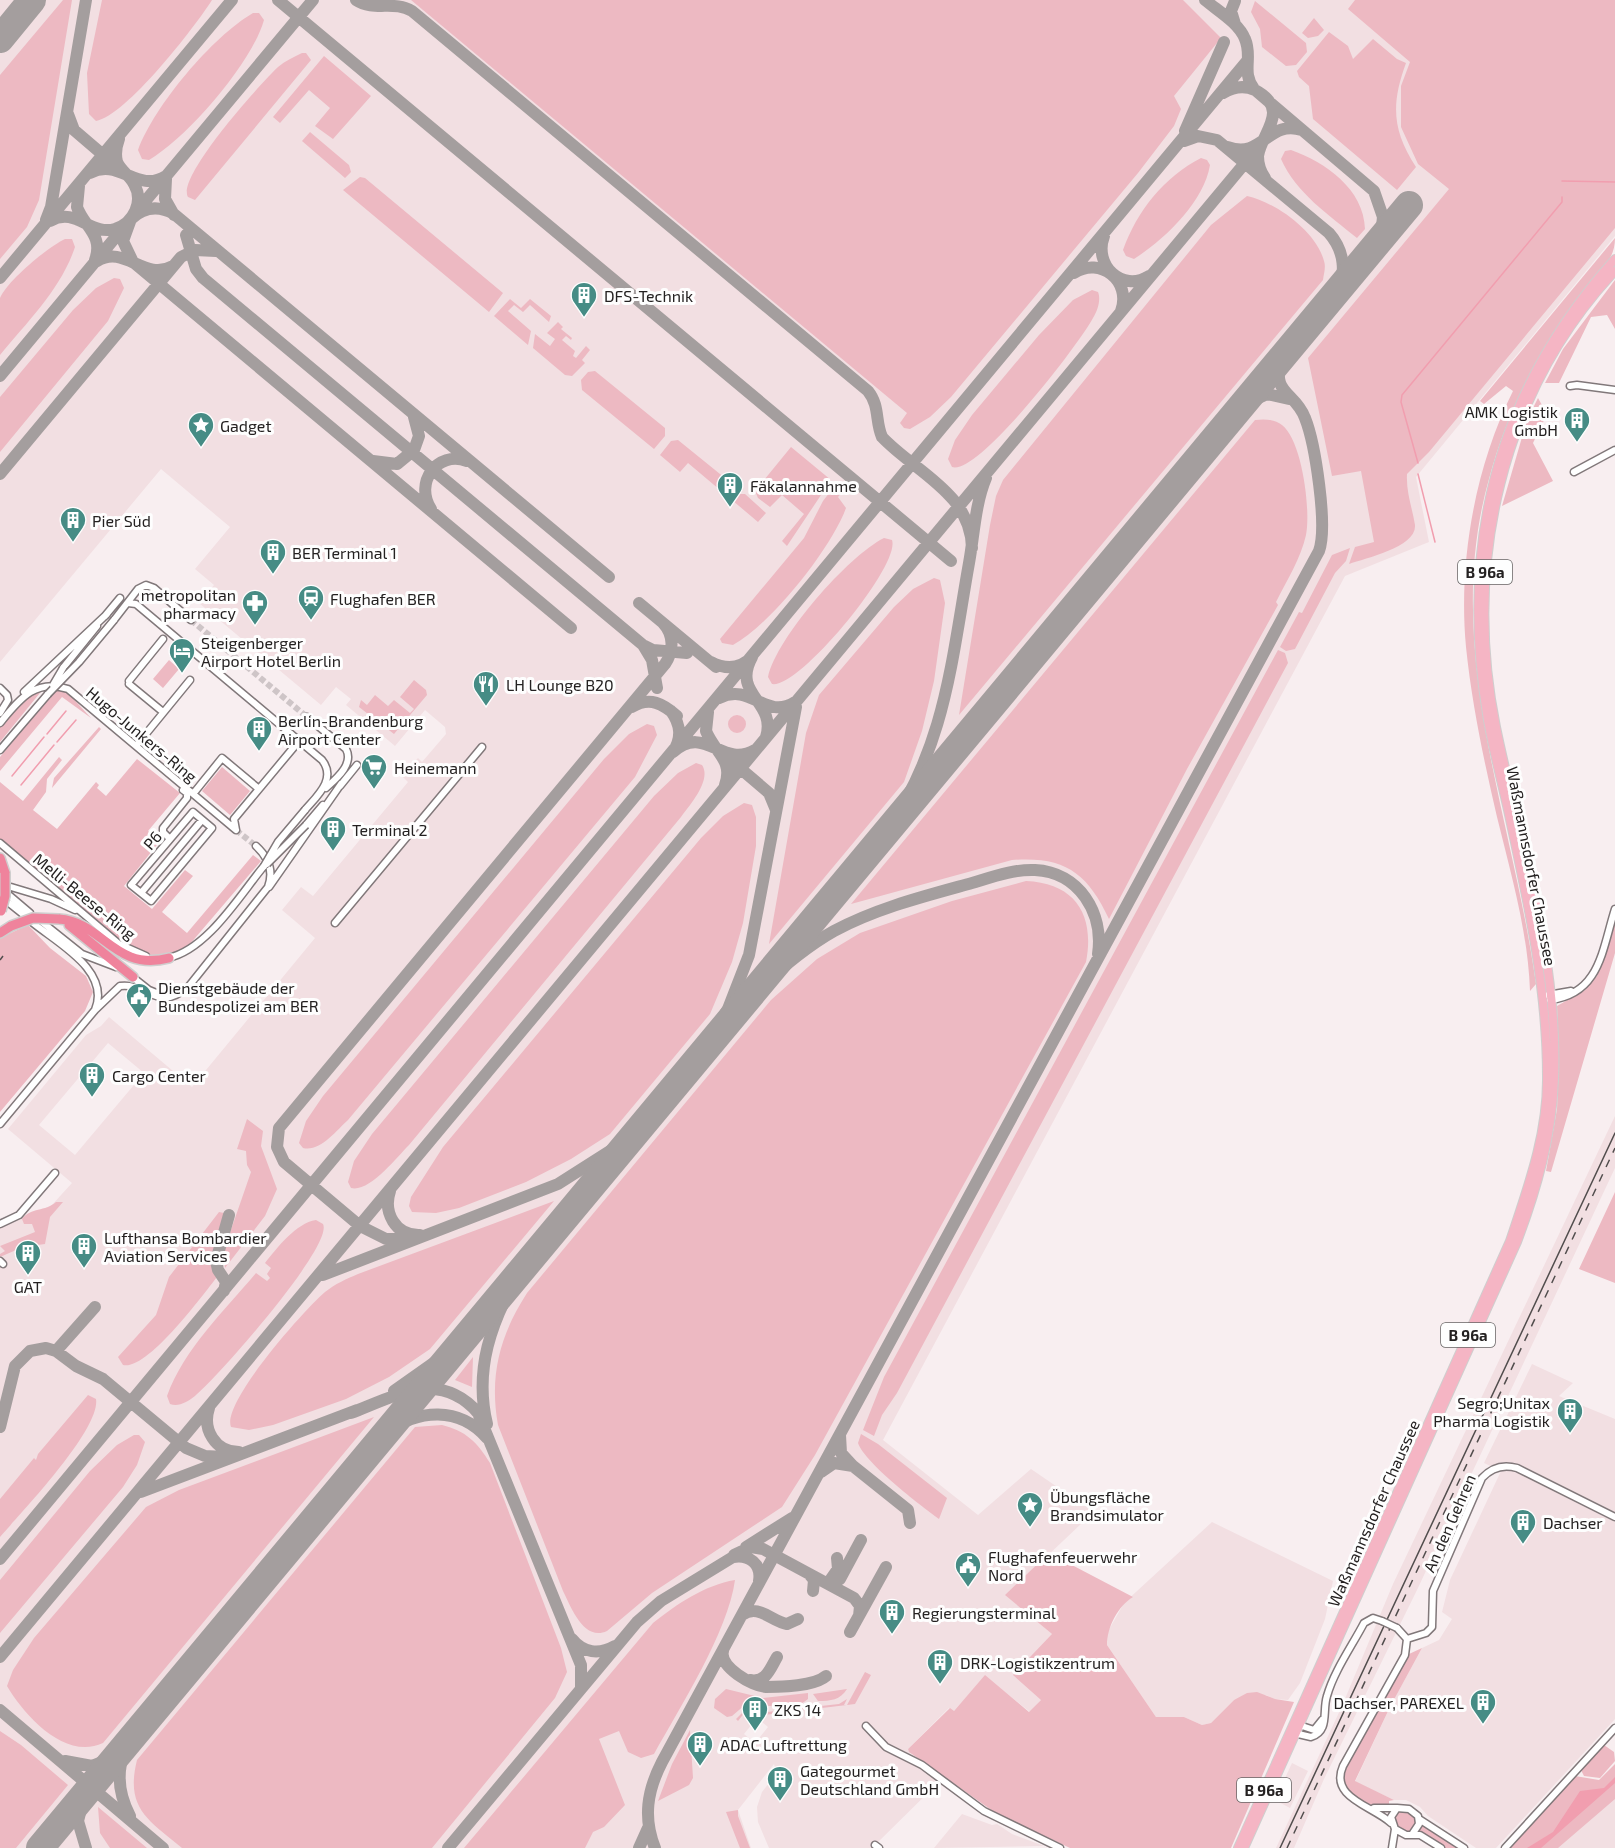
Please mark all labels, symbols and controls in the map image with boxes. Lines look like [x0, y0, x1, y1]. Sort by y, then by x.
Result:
building icon: DFS-Technik [569, 280, 599, 318]
place label: DFS-Technik [604, 286, 693, 305]
place label: AMK Logistik GmbH [1465, 402, 1558, 439]
building icon: AMK Logistik GmbH [1562, 405, 1592, 443]
place icon: Gadget [186, 410, 216, 448]
place label: Gadget [220, 416, 272, 435]
building icon: Fäkalannahme [715, 470, 745, 508]
place label: Fäkalannahme [750, 476, 857, 495]
building icon: Pier Süd [58, 505, 88, 543]
place label: Pier Süd [92, 511, 151, 530]
building icon: BER Terminal 1 [258, 537, 288, 575]
place label: BER Terminal 1 [292, 543, 397, 562]
road number: B 96a [1458, 560, 1512, 584]
station icon: Flughafen BER [296, 583, 326, 621]
place label: metropolitan pharmacy [141, 585, 237, 622]
pharmacy icon: metropolitan pharmacy [240, 588, 270, 626]
place label: Flughafen BER [330, 589, 436, 608]
place label: Steigenberger Airport Hotel Berlin [201, 633, 341, 670]
hotel icon: Steigenberger Airport Hotel Berlin [167, 636, 197, 674]
restaurant icon: LH Lounge B20 [471, 669, 501, 707]
place label: LH Lounge B20 [506, 675, 614, 694]
street label: Hugo-Junkers-Ring [83, 682, 201, 786]
place label: Berlin-Brandenburg Airport Center [278, 711, 423, 748]
building icon: Berlin-Brandenburg Airport Center [244, 714, 274, 752]
supermarket icon: Heinemann [359, 752, 389, 790]
place label: Heinemann [394, 758, 477, 777]
street label: Waßmannsdorfer Chaussee [1503, 765, 1561, 967]
building icon: Terminal 2 [318, 814, 348, 852]
place label: Terminal 2 [352, 820, 428, 839]
street label: P6 [139, 827, 165, 853]
street label: Melli-Beese-Ring [30, 849, 140, 943]
place label: Dienstgebäude der Bundespolizei am BER [158, 978, 319, 1015]
public building icon: Dienstgebäude der Bundespolizei am BER [124, 981, 154, 1019]
building icon: Cargo Center [77, 1060, 107, 1098]
place label: Cargo Center [112, 1066, 206, 1085]
place label: Lufthansa Bombardier Aviation Services [104, 1228, 267, 1265]
building icon: Lufthansa Bombardier Aviation Services [69, 1231, 99, 1269]
building icon: GAT [13, 1238, 43, 1276]
place label: GAT [14, 1277, 42, 1296]
road number: B 96a [1441, 1323, 1495, 1347]
place label: Segro;Unitax Pharma Logistik [1433, 1393, 1551, 1430]
building icon: Segro;Unitax Pharma Logistik [1555, 1396, 1585, 1434]
street label: Waßmannsdorfer Chaussee [1323, 1417, 1423, 1609]
street label: An den Gehren [1419, 1471, 1479, 1575]
place label: Übungsfläche Brandsimulator [1050, 1487, 1165, 1524]
place icon: Übungsfläche Brandsimulator [1015, 1490, 1045, 1528]
building icon: Dachser [1508, 1507, 1538, 1545]
place label: Dachser [1543, 1513, 1603, 1532]
place label: Flughafenfeuerwehr Nord [988, 1547, 1138, 1584]
public building icon: Flughafenfeuerwehr Nord [953, 1550, 983, 1588]
building icon: Regierungsterminal [877, 1597, 907, 1635]
place label: Regierungsterminal [912, 1603, 1056, 1622]
building icon: DRK-Logistikzentrum [925, 1647, 955, 1685]
place label: DRK-Logistikzentrum [960, 1653, 1115, 1672]
building icon: Dachser, PAREXEL [1468, 1687, 1498, 1725]
place label: Dachser, PAREXEL [1333, 1693, 1464, 1712]
building icon: ZKS 14 [740, 1694, 770, 1732]
place label: ZKS 14 [774, 1700, 821, 1719]
building icon: ADAC Luftrettung [685, 1729, 715, 1767]
place label: ADAC Luftrettung [720, 1735, 847, 1754]
place label: Gategourmet Deutschland GmbH [800, 1761, 939, 1798]
building icon: Gategourmet Deutschland GmbH [765, 1764, 795, 1802]
road number: B 96a [1237, 1778, 1291, 1802]

